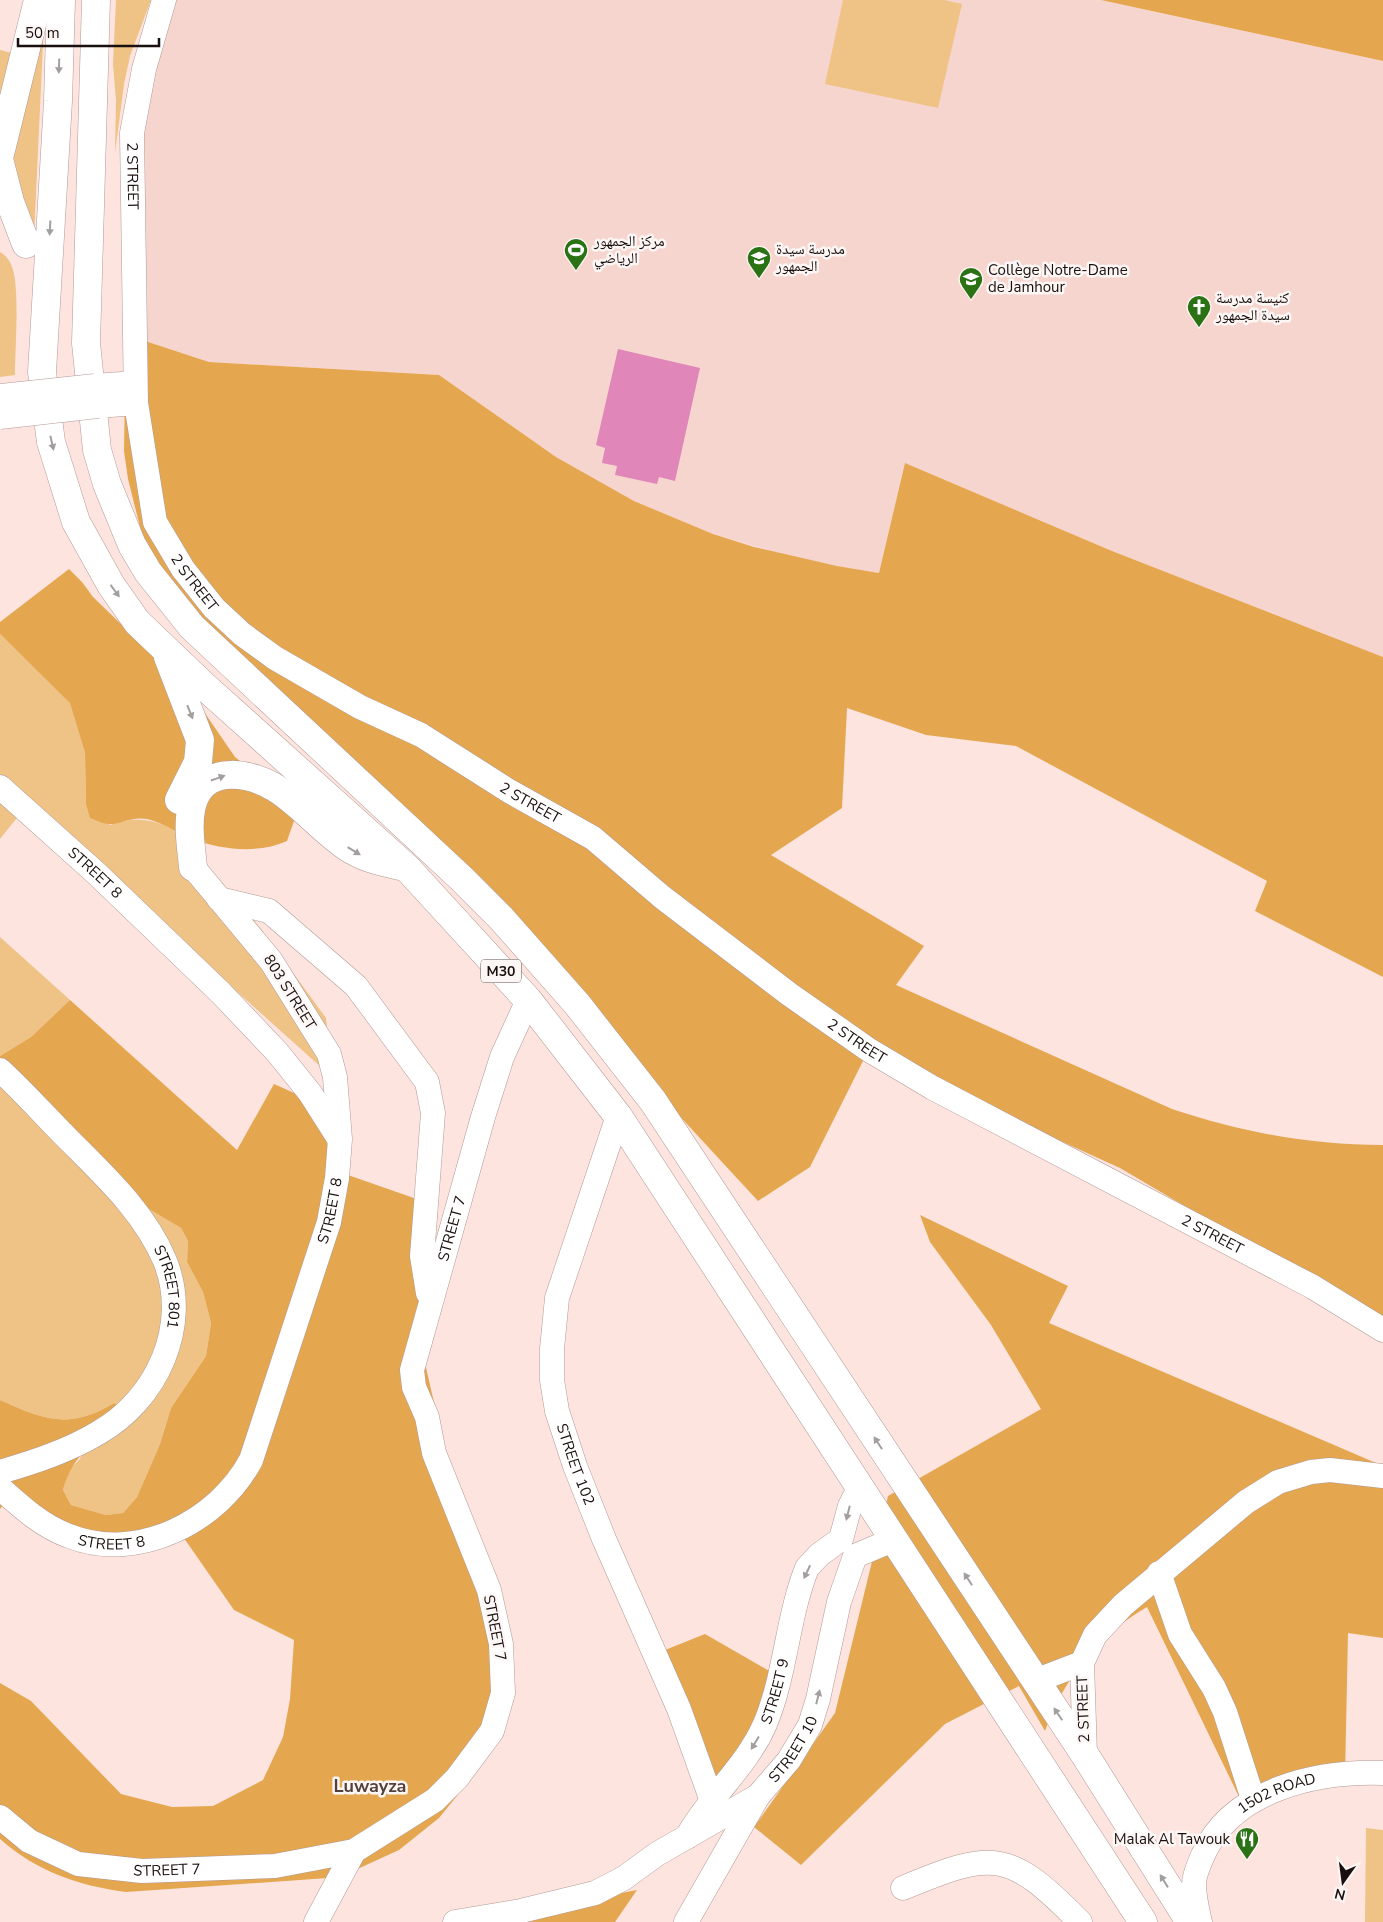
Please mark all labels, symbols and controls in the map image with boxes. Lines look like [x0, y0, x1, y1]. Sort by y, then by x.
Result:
scale bar [18, 15, 159, 47]
text: 50 m [25, 23, 60, 43]
one-way arrow [54, 58, 62, 74]
street label: 2 STREET [122, 142, 143, 210]
one-way arrow [46, 221, 54, 237]
place label: مركز الجمهور الرياضي [593, 231, 665, 270]
sports icon: مركز الجمهور الرياضي [563, 237, 589, 271]
place label: مدرسة سيدة الجمهور [775, 239, 845, 276]
school or university icon: مدرسة سيدة الجمهور [746, 245, 772, 279]
place label: Collège Notre-Dame de Jamhour [988, 260, 1128, 297]
school or university icon: Collège Notre-Dame de Jamhour [958, 266, 984, 300]
place label: كنيسة مدرسة سيدة الجمهور [1215, 288, 1290, 325]
church icon: كنيسة مدرسة سيدة الجمهور [1186, 294, 1212, 328]
one-way arrow [48, 435, 56, 450]
street label: 2 STREET [166, 550, 223, 616]
one-way arrow [110, 584, 120, 598]
one-way arrow [186, 705, 194, 720]
one-way arrow [211, 774, 226, 782]
street label: 2 STREET [496, 778, 565, 828]
street label: STREET 8 [64, 843, 127, 903]
one-way arrow [348, 847, 361, 856]
street label: 803 STREET [259, 951, 321, 1033]
road number: M30 [481, 959, 521, 982]
street label: 2 STREET [823, 1014, 890, 1068]
street label: STREET 8 [313, 1176, 347, 1246]
street label: STREET 7 [433, 1193, 470, 1264]
street label: 2 STREET [1178, 1210, 1247, 1259]
street label: STREET 801 [149, 1242, 184, 1330]
street label: STREET 102 [552, 1421, 600, 1508]
one-way arrow [874, 1436, 883, 1450]
one-way arrow [844, 1505, 852, 1520]
street label: STREET 8 [76, 1530, 147, 1555]
one-way arrow [802, 1564, 811, 1579]
one-way arrow [963, 1572, 973, 1585]
street label: STREET 7 [479, 1593, 511, 1663]
street label: STREET 9 [756, 1657, 794, 1727]
street label: 2 STREET [1072, 1675, 1094, 1743]
one-way arrow [814, 1689, 822, 1704]
one-way arrow [1053, 1707, 1063, 1721]
street label: STREET 10 [764, 1714, 822, 1787]
one-way arrow [750, 1737, 759, 1750]
street label: 1502 ROAD [1233, 1768, 1318, 1818]
district label: Luwayza [334, 1774, 406, 1798]
restaurant icon: Malak Al Tawouk [1234, 1826, 1260, 1860]
place label: Malak Al Tawouk [1114, 1829, 1230, 1849]
north arrow [1318, 1857, 1368, 1907]
street label: STREET 7 [132, 1859, 201, 1881]
one-way arrow [1159, 1874, 1169, 1887]
text: N [1333, 1884, 1347, 1905]

